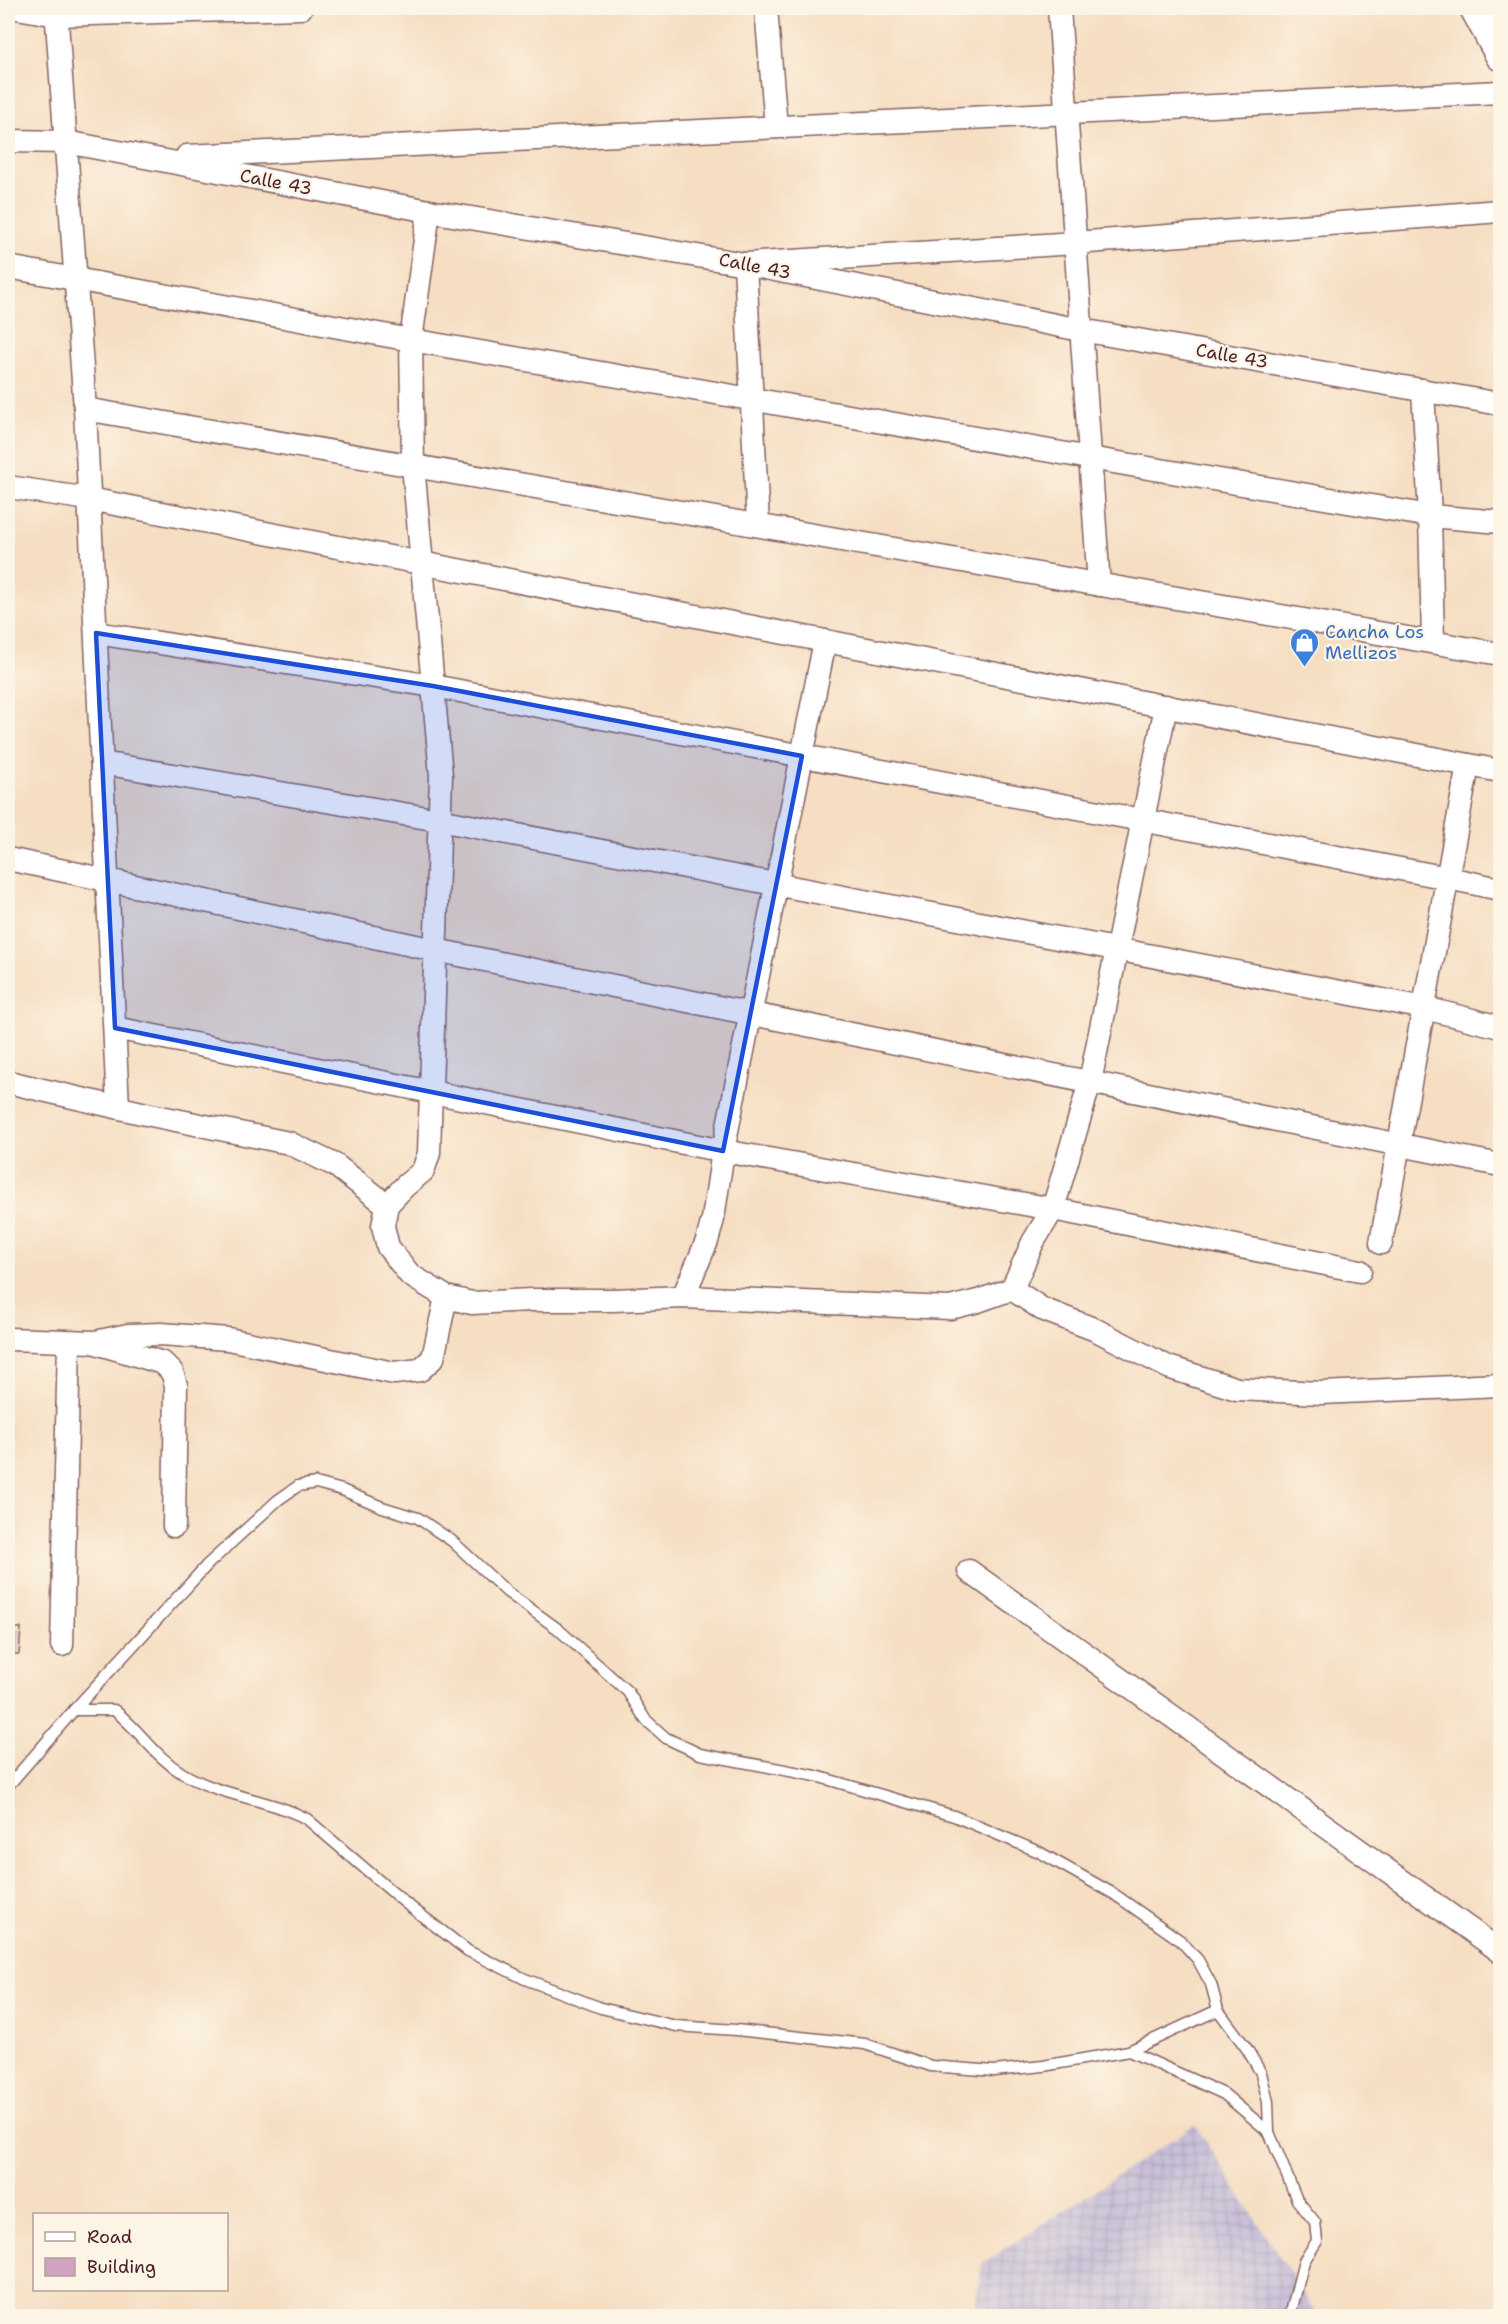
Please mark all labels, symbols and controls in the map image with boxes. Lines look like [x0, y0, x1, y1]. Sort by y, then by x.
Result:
street label: Calle 43 [238, 163, 314, 201]
street label: Calle 43 [717, 247, 793, 285]
street label: Calle 43 [1194, 338, 1270, 374]
place label: Cancha Los Mellizos [1325, 620, 1424, 665]
shop icon: Cancha Los Mellizos [1288, 626, 1320, 668]
legend [33, 2213, 228, 2291]
text: Road [87, 2225, 132, 2249]
text: Building [87, 2255, 156, 2279]

